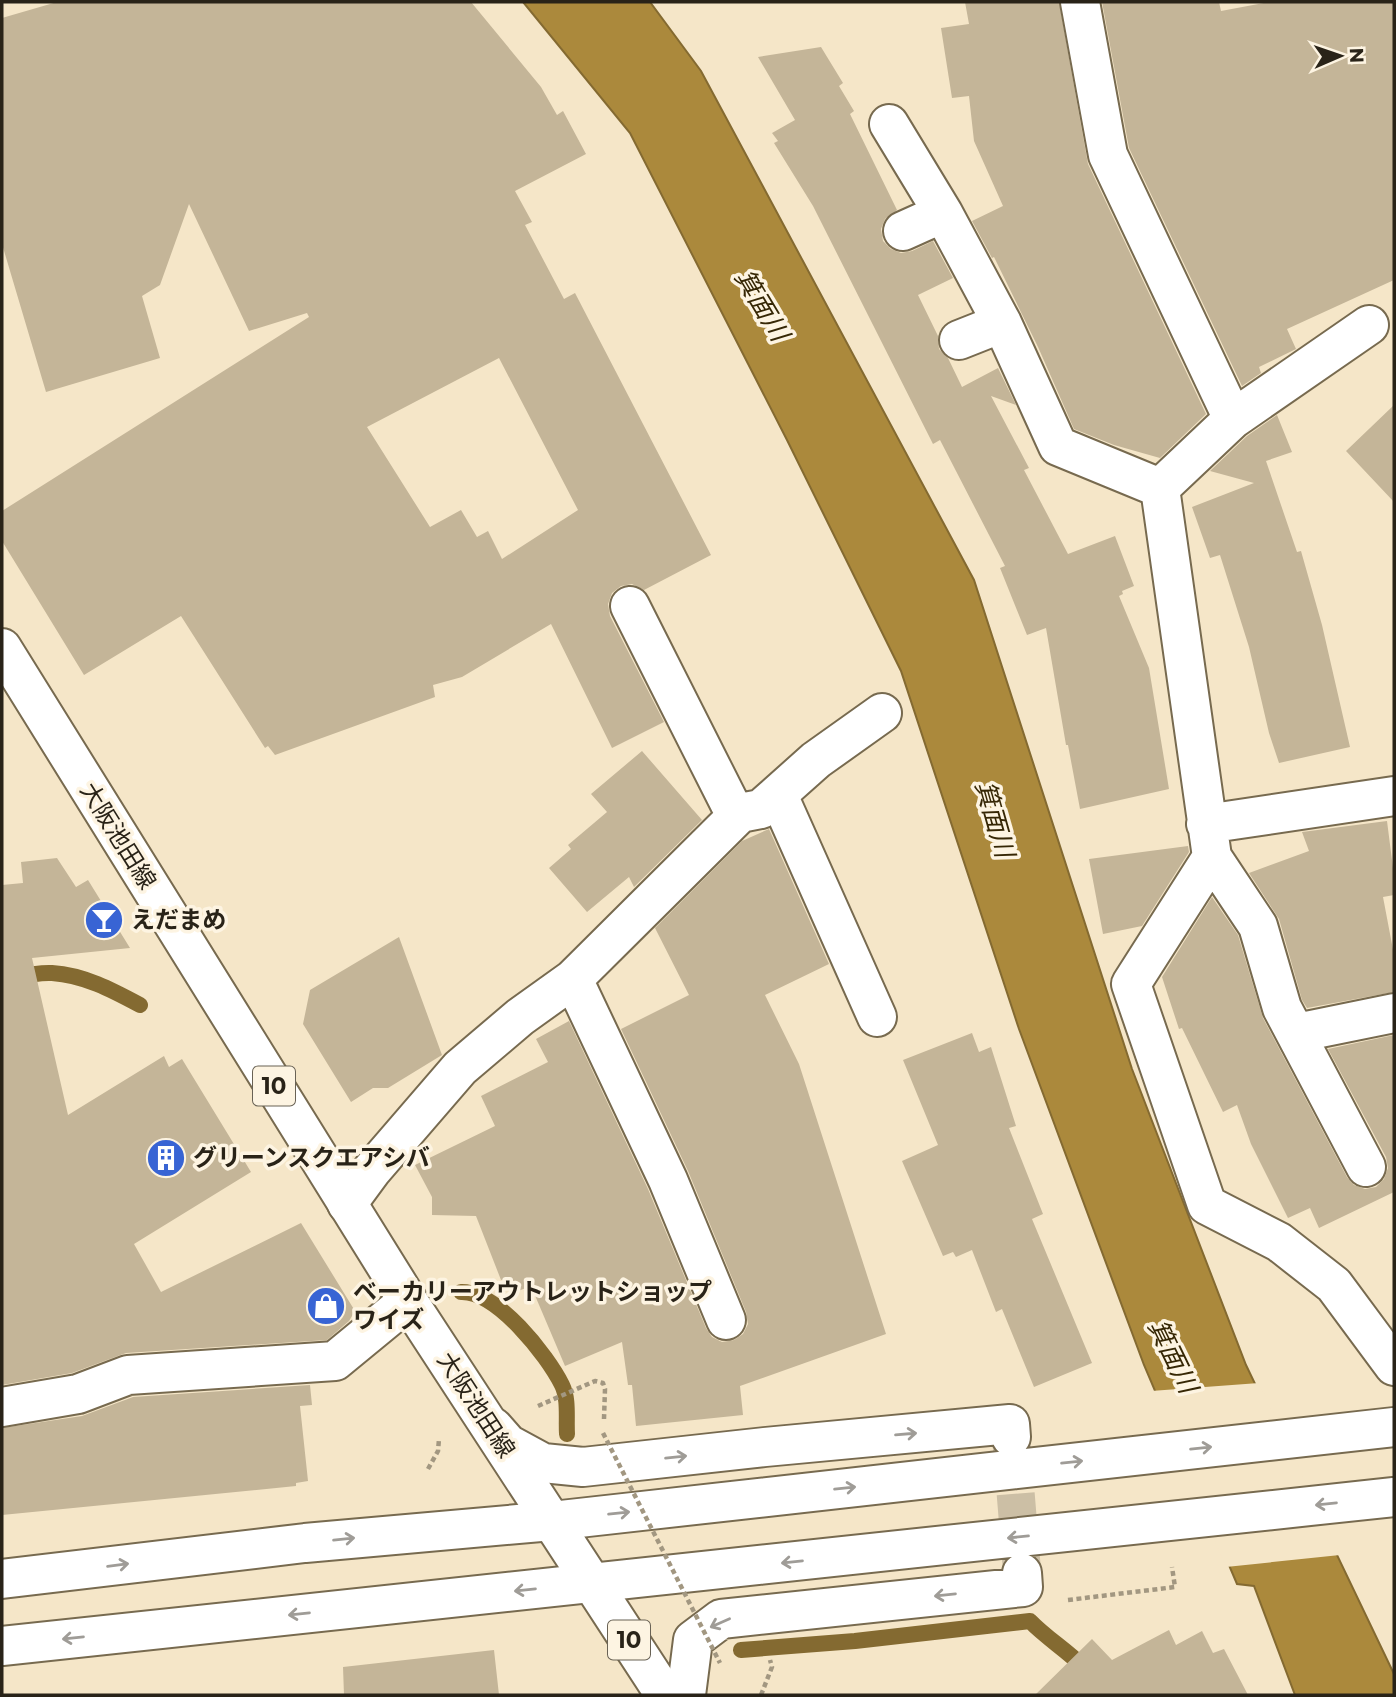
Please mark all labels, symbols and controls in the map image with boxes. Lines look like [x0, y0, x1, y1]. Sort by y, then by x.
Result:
north arrow [1305, 21, 1375, 91]
text: N [1345, 47, 1368, 64]
water label: 箕面川 [728, 263, 797, 349]
street label: 大阪池田線 [74, 777, 163, 894]
water label: 箕面川 [969, 777, 1022, 864]
bar icon: えだまめ [83, 899, 125, 941]
place label: えだまめ [131, 905, 227, 934]
road number: 10 [253, 1066, 295, 1106]
building icon: グリーンスクエアシバ [145, 1137, 187, 1179]
place label: グリーンスクエアシバ [193, 1143, 430, 1172]
place label: ベーカリーアウトレットショップ ワイズ [353, 1277, 712, 1334]
shop icon: ベーカリーアウトレットショップ ワイズ [305, 1285, 347, 1327]
water label: 箕面川 [1142, 1314, 1206, 1401]
street label: 大阪池田線 [432, 1347, 521, 1463]
one-way arrow [895, 1427, 917, 1440]
one-way arrow [1189, 1441, 1211, 1454]
one-way arrow [664, 1451, 686, 1464]
one-way arrow [1060, 1456, 1082, 1469]
one-way arrow [834, 1481, 856, 1494]
one-way arrow [1316, 1498, 1338, 1511]
one-way arrow [608, 1506, 630, 1519]
one-way arrow [1007, 1531, 1030, 1544]
one-way arrow [332, 1532, 355, 1545]
one-way arrow [781, 1556, 804, 1569]
one-way arrow [106, 1559, 129, 1572]
one-way arrow [515, 1584, 537, 1597]
one-way arrow [934, 1589, 956, 1602]
one-way arrow [288, 1607, 311, 1620]
one-way arrow [710, 1617, 731, 1630]
road number: 10 [608, 1620, 650, 1660]
one-way arrow [62, 1632, 85, 1645]

